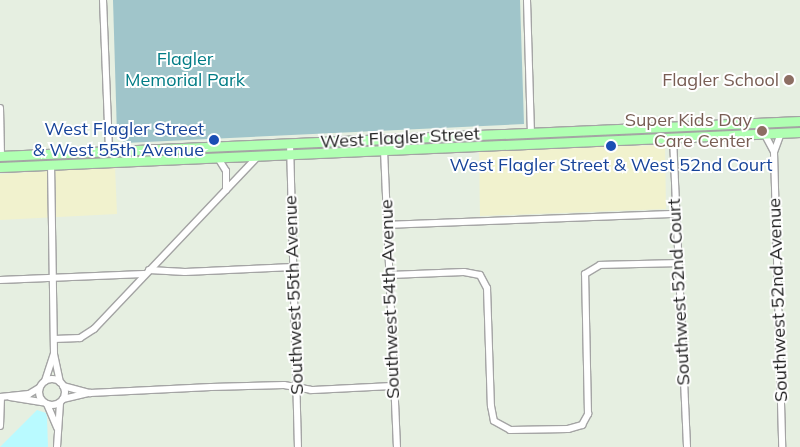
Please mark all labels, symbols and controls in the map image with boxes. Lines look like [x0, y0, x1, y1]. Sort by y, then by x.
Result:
park label: Flagler Memorial Park [125, 49, 245, 92]
place label: Flagler School [662, 69, 779, 91]
marker: Flagler School [783, 74, 795, 86]
place label: Super Kids Day Care Center [625, 110, 752, 152]
place label: West Flagler Street & West 55th Avenue [33, 119, 204, 162]
street label: West Flagler Street [320, 123, 480, 153]
marker: Super Kids Day Care Center [756, 125, 768, 137]
marker: West Flagler Street & West 55th Avenue [208, 134, 220, 146]
marker: West Flagler Street & West 52nd Court [605, 140, 617, 152]
place label: West Flagler Street & West 52nd Court [449, 154, 773, 176]
street label: Southwest 55th Avenue [280, 195, 308, 395]
street label: Southwest 52nd Court [663, 198, 695, 386]
street label: Southwest 52nd Avenue [764, 198, 792, 402]
street label: Southwest 54th Avenue [376, 199, 404, 399]

